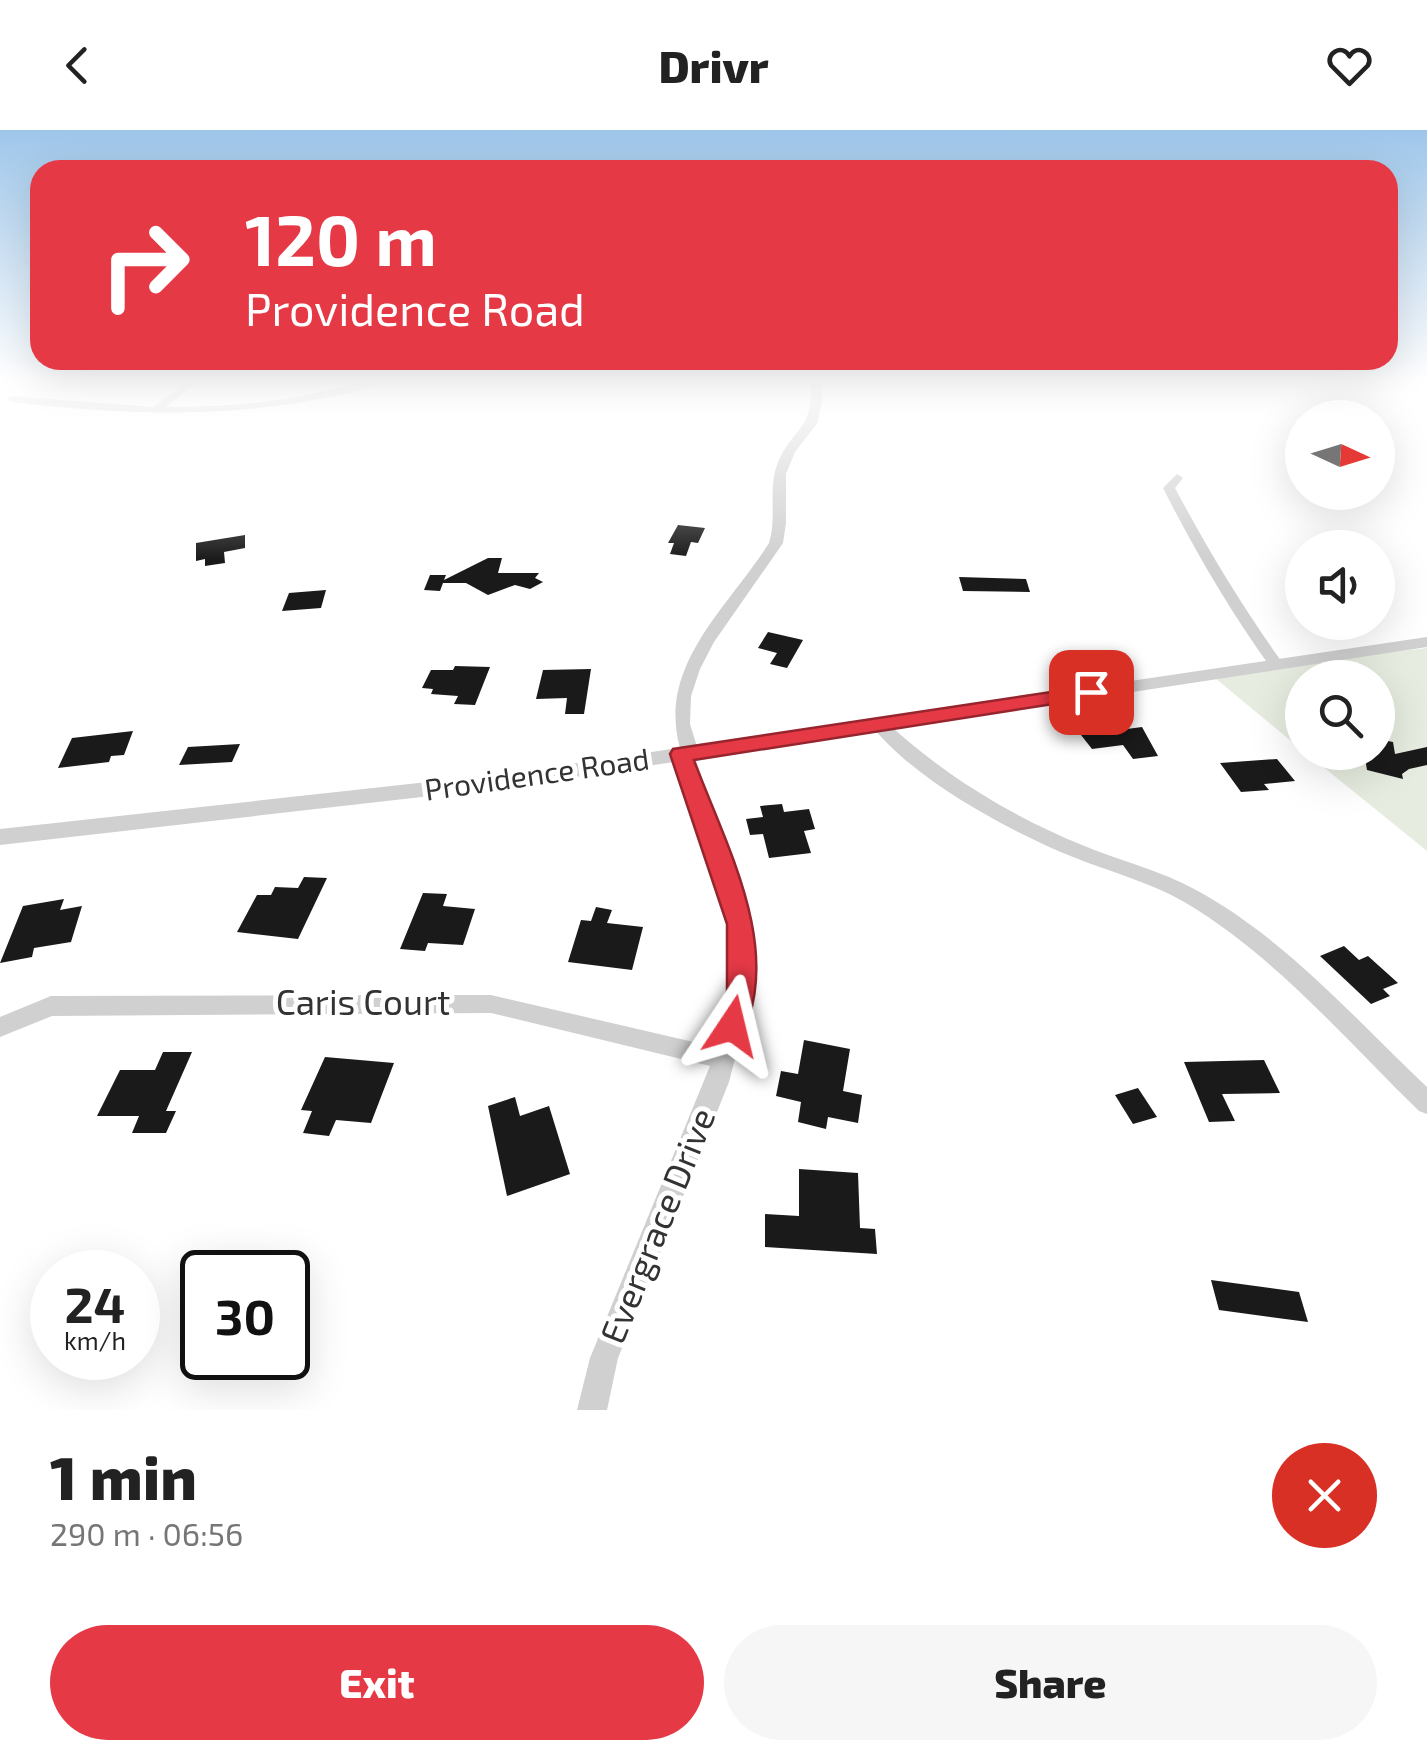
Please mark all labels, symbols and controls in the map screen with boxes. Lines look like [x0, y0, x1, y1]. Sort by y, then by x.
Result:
icon: back [50, 38, 105, 93]
text: Drivr [658, 38, 769, 92]
icon: heart [1322, 38, 1377, 93]
text: 120 m [245, 196, 437, 280]
icon: right [80, 200, 210, 330]
text: Providence Road [245, 281, 585, 335]
north arrow [1285, 400, 1395, 510]
map controls [1285, 400, 1395, 770]
button: sound [1285, 530, 1395, 640]
pin [1049, 650, 1134, 735]
button: search [1285, 660, 1395, 770]
icon: arrive [1064, 665, 1119, 720]
street label: Providence Road [422, 739, 651, 807]
position arrow [680, 974, 784, 1078]
street label: Caris Court [276, 980, 450, 1022]
street label: Evergrace Drive [590, 1102, 722, 1349]
speed limit sign: 30 [180, 1250, 310, 1380]
text: 24 [65, 1273, 125, 1333]
text: km/h [64, 1325, 126, 1355]
text: 1 min [50, 1440, 197, 1512]
button: close [1272, 1443, 1377, 1548]
text: 290 m · 06:56 [50, 1514, 243, 1552]
button: Exit [50, 1625, 704, 1740]
button: Share [724, 1625, 1377, 1740]

